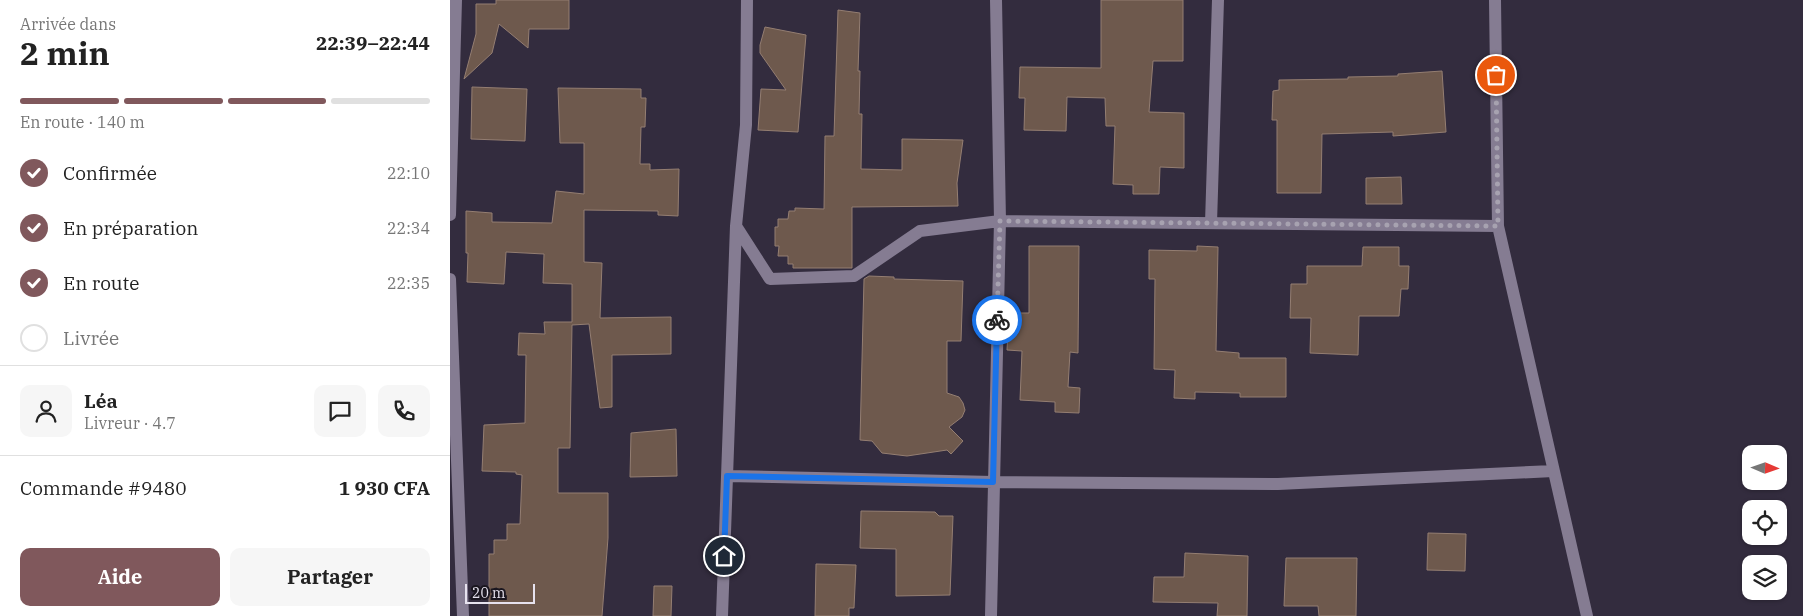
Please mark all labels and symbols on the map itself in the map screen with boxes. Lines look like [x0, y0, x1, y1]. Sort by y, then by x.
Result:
pin [1475, 54, 1517, 96]
courier [972, 295, 1022, 345]
north arrow [1742, 445, 1788, 490]
pin [703, 535, 745, 577]
scale bar [465, 581, 535, 604]

